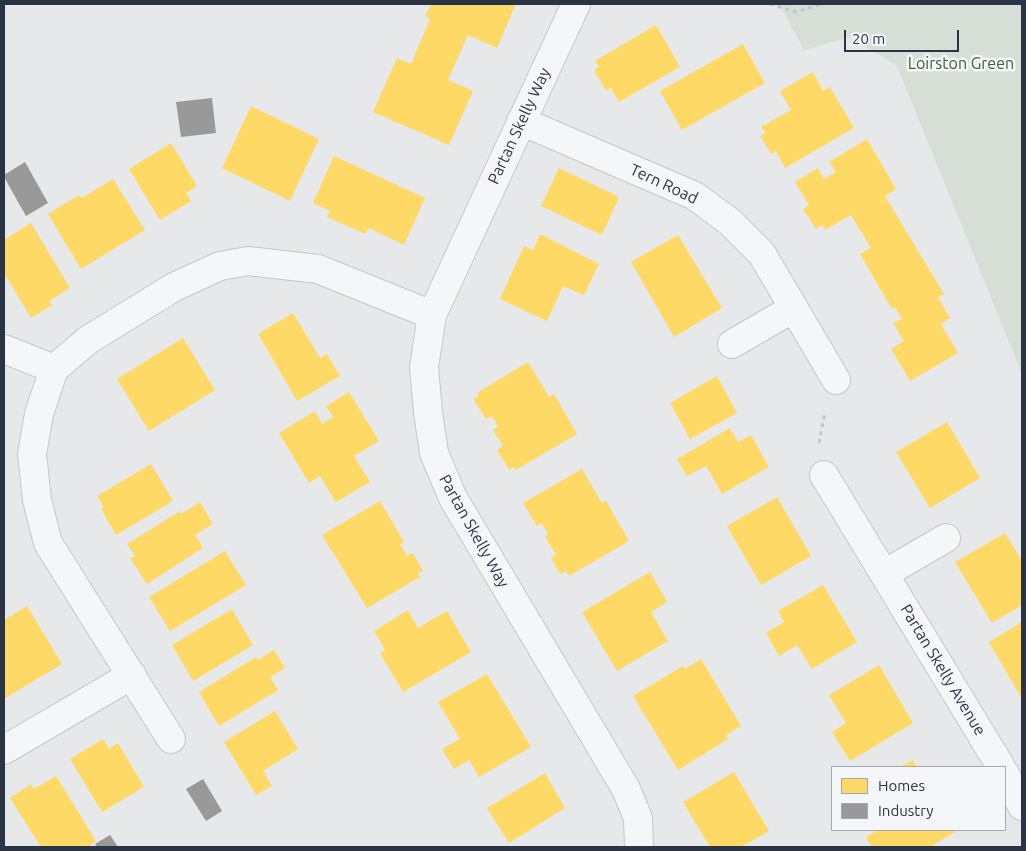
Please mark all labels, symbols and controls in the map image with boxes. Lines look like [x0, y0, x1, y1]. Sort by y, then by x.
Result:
scale bar [846, 20, 961, 52]
text: 20 m [852, 30, 885, 47]
park label: Loirston Green [908, 54, 1014, 74]
street label: Partan Skelly Way [484, 65, 554, 187]
street label: Tern Road [627, 160, 701, 208]
street label: Partan Skelly Way [435, 471, 513, 591]
street label: Partan Skelly Avenue [896, 601, 990, 739]
legend [831, 766, 1006, 831]
text: Homes [878, 777, 925, 794]
text: Industry [878, 802, 933, 819]

